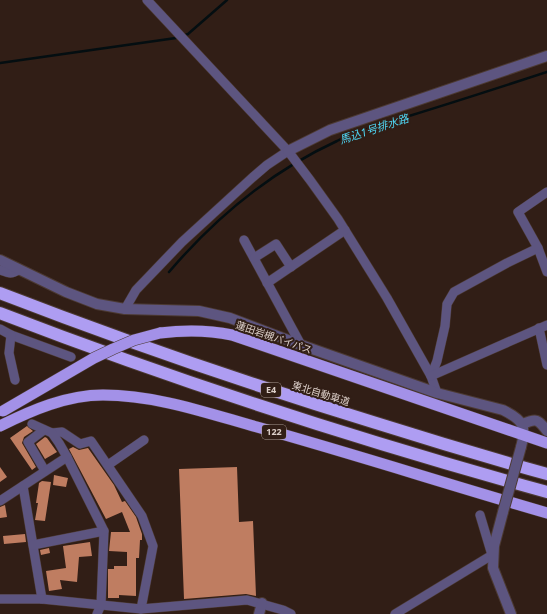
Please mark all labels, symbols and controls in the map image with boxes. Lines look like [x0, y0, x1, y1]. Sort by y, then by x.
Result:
water label: 馬込1号排水路 [337, 110, 411, 147]
street label: 蓮田岩槻バイパス [234, 317, 314, 357]
street label: 東北自動車道 [290, 378, 352, 408]
road number: E4 [261, 383, 281, 397]
road number: 122 [262, 425, 286, 439]

